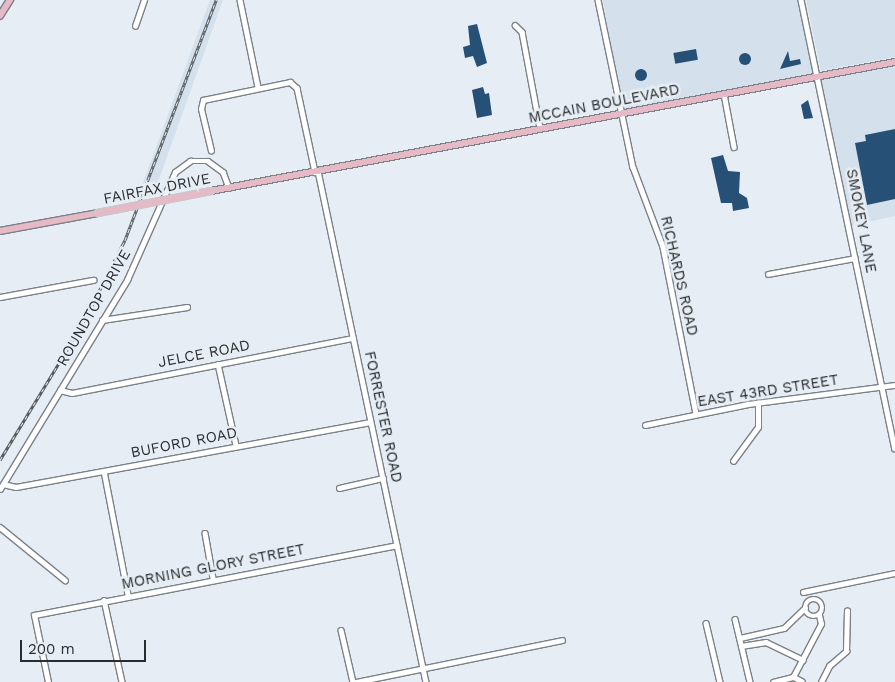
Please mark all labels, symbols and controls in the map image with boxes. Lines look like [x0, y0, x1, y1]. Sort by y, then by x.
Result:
street label: MCCAIN BOULEVARD [527, 81, 681, 127]
street label: SMOKEY LANE [842, 167, 880, 275]
street label: FAIRFAX DRIVE [102, 170, 212, 208]
street label: RICHARDS ROAD [656, 214, 702, 338]
street label: ROUNDTOP DRIVE [53, 246, 135, 370]
street label: JELCE ROAD [157, 336, 251, 372]
street label: FORRESTER ROAD [360, 350, 406, 484]
street label: EAST 43RD STREET [696, 371, 840, 411]
street label: BUFORD ROAD [129, 424, 239, 462]
street label: MORNING GLORY STREET [120, 540, 306, 594]
scale bar [22, 630, 149, 662]
text: 200 m [28, 640, 75, 658]

